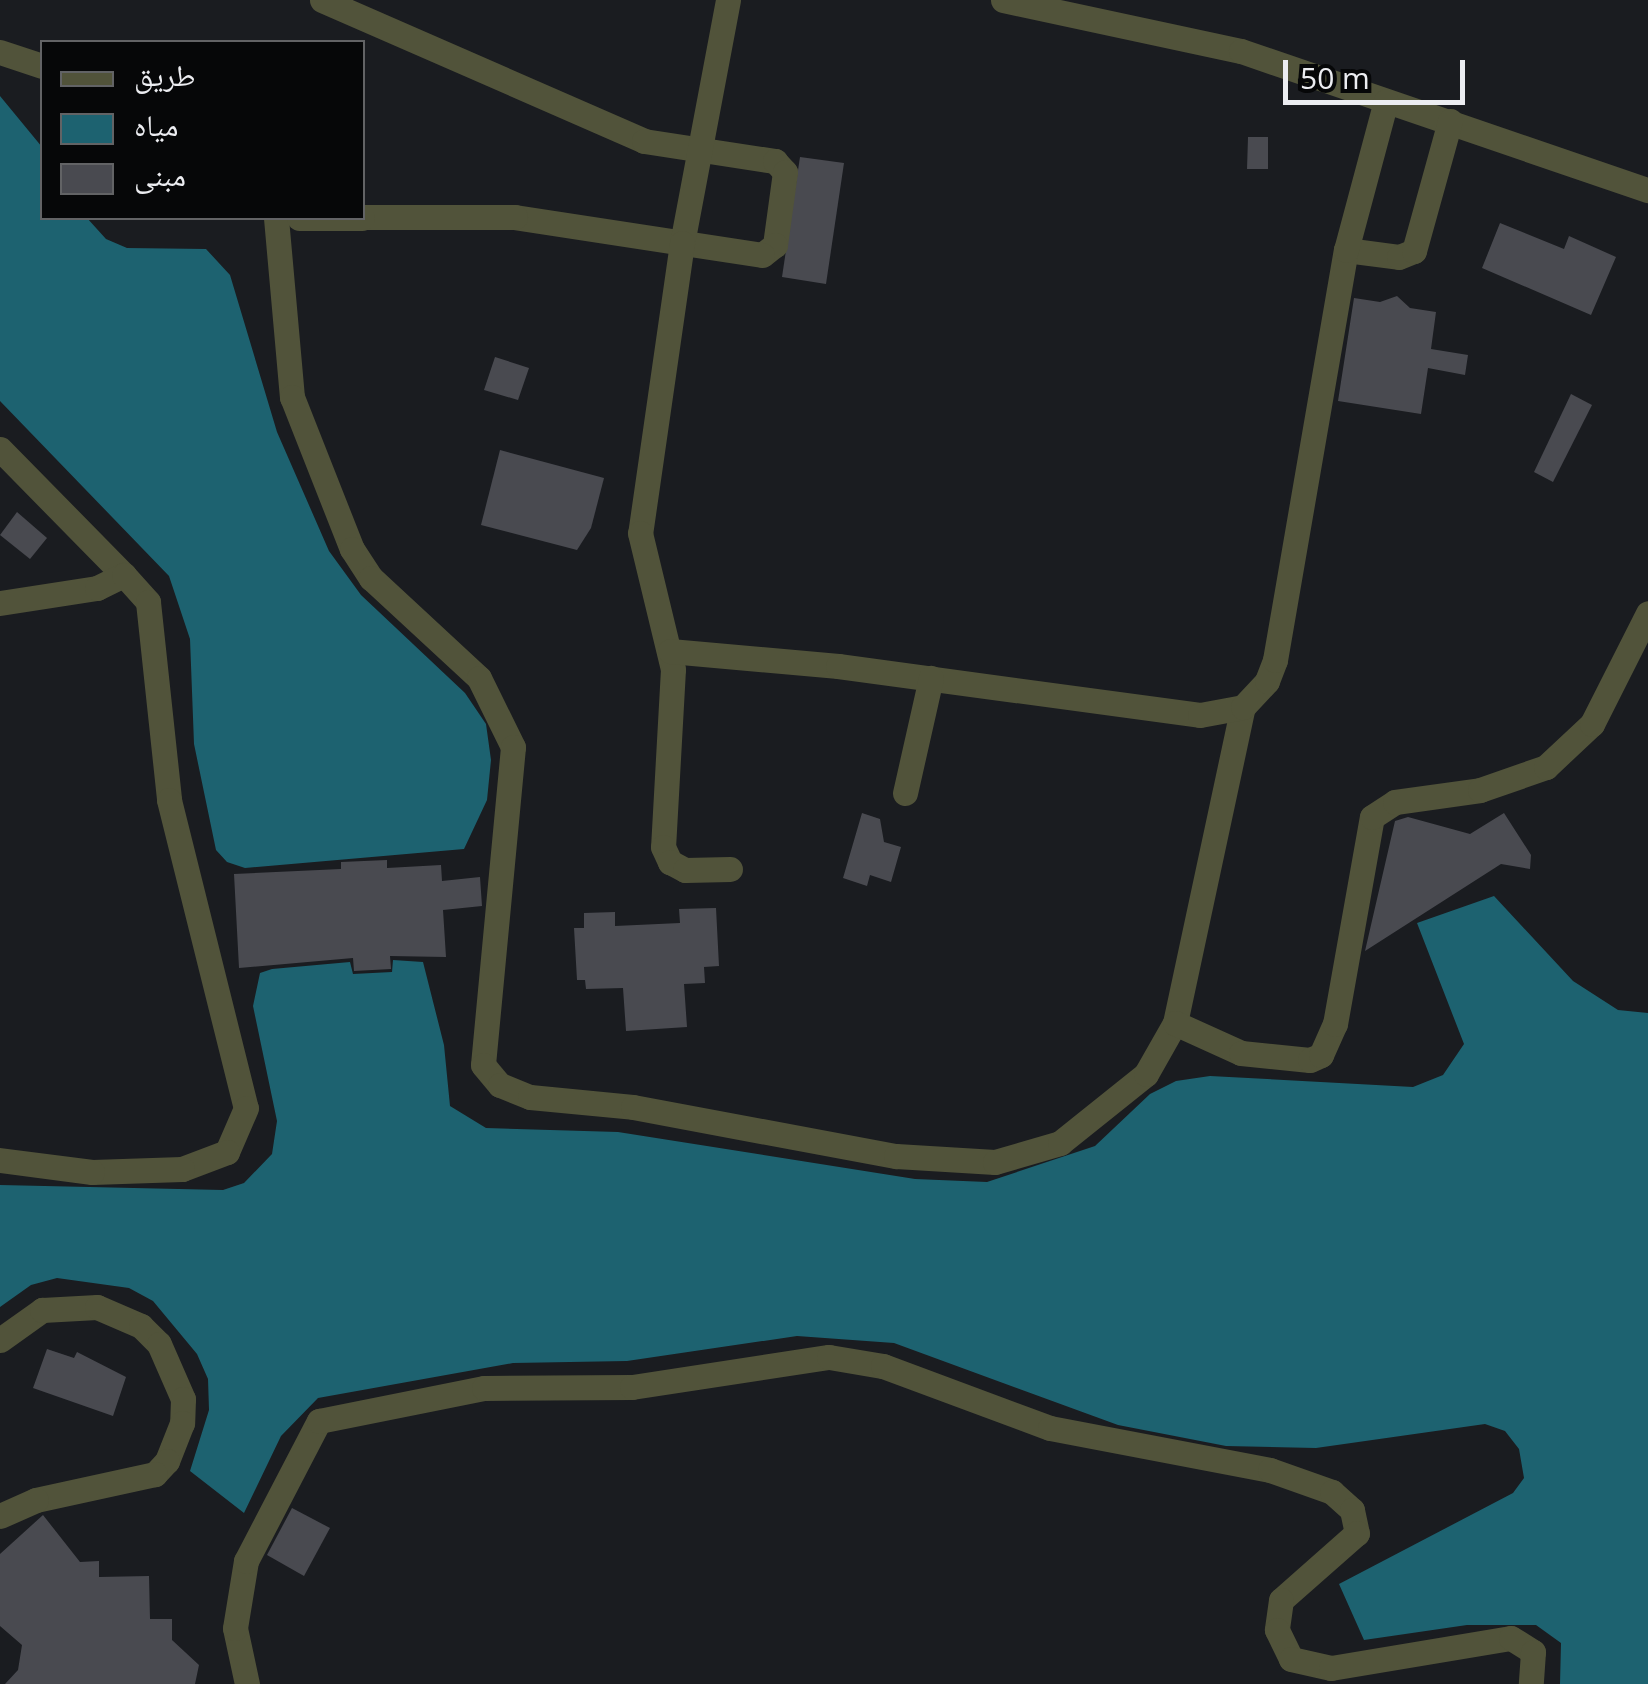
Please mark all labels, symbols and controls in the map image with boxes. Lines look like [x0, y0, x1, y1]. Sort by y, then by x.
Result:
legend [40, 40, 365, 220]
scale bar [1288, 40, 1470, 102]
text: طريق [134, 54, 195, 95]
text: 50 m [1300, 57, 1370, 98]
text: مياه [134, 104, 178, 145]
text: مبنى [134, 154, 186, 195]

